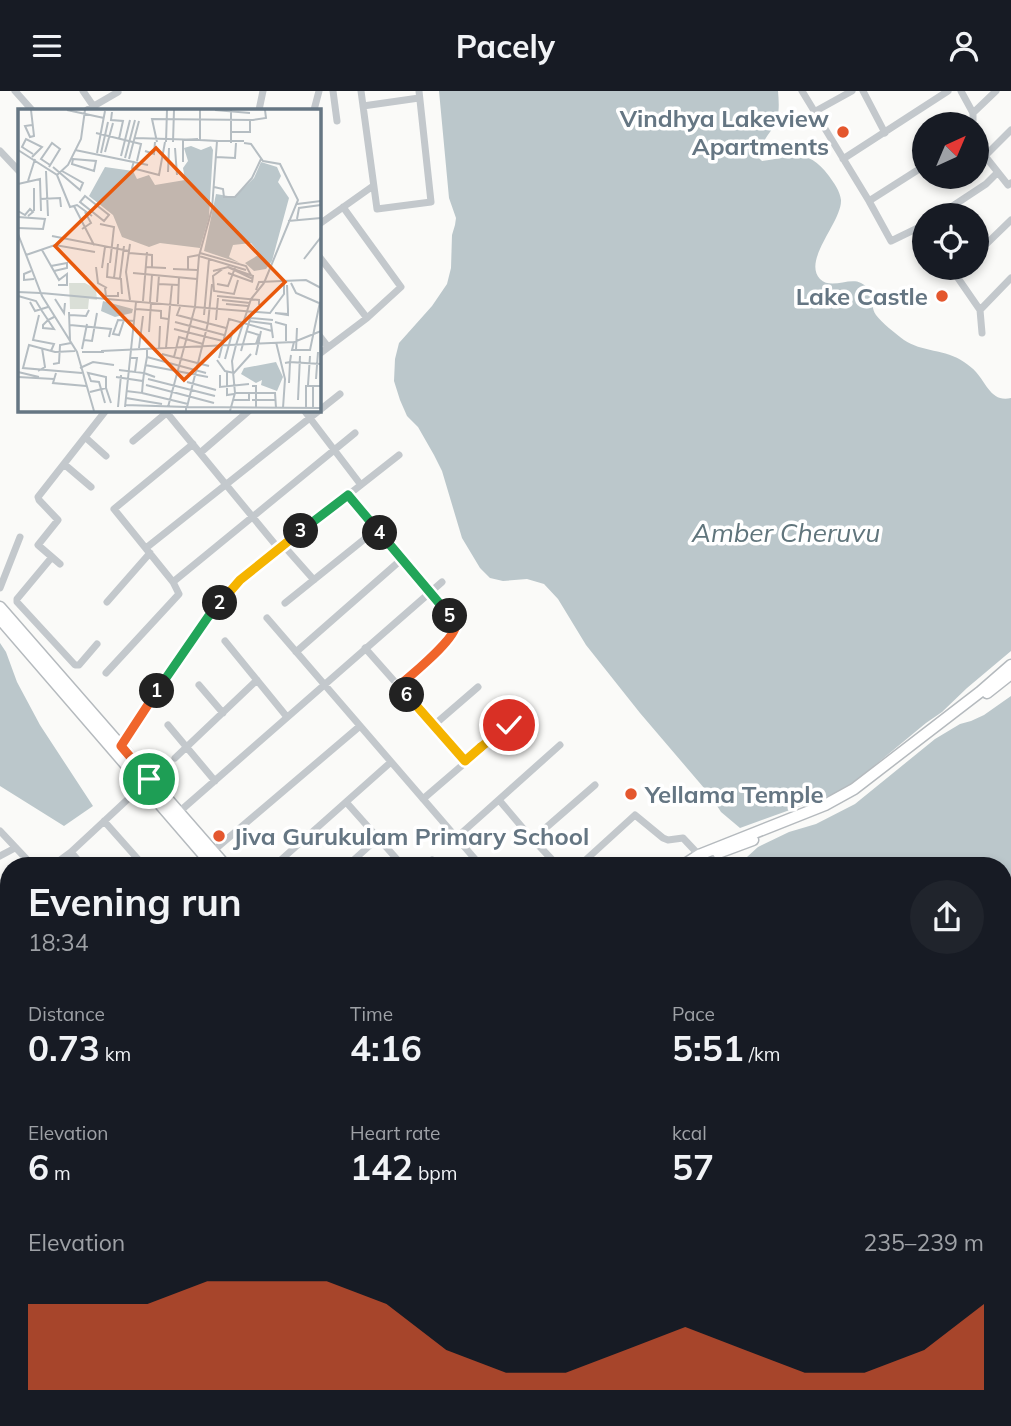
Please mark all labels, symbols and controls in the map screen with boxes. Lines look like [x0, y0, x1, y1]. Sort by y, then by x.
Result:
text: Pacely [456, 26, 555, 66]
icon: menu [28, 27, 66, 65]
icon: person [945, 27, 983, 65]
place label: Vindhya Lakeview Apartments [619, 103, 829, 161]
inset map [18, 109, 320, 411]
north arrow [912, 112, 989, 189]
map controls [912, 112, 989, 280]
marker: Vindhya Lakeview Apartments [835, 124, 851, 140]
button: locate [912, 203, 989, 280]
place label: Lake Castle [796, 281, 928, 311]
marker: Lake Castle [934, 288, 950, 304]
pin: 3 [284, 513, 318, 549]
pin: 4 [362, 515, 398, 551]
water label: Amber Cheruvu [691, 516, 880, 549]
text: 3 [295, 518, 306, 542]
text: 4 [374, 520, 385, 544]
pin: 2 [202, 585, 238, 621]
text: 2 [214, 590, 225, 614]
pin: 5 [433, 599, 468, 633]
text: 5 [444, 603, 455, 627]
pin: 1 [140, 673, 174, 709]
pin: 6 [390, 677, 424, 713]
text: 1 [151, 678, 162, 702]
text: 6 [401, 682, 412, 706]
pin [479, 695, 539, 755]
icon: check [490, 706, 528, 744]
pin [119, 749, 179, 809]
icon: arrive [130, 760, 168, 798]
place label: Yellama Temple [644, 779, 824, 809]
marker: Yellama Temple [623, 786, 639, 802]
place label: Jiva Gurukulam Primary School [233, 821, 589, 851]
marker: Jiva Gurukulam Primary School [211, 828, 227, 844]
text: Evening run [28, 878, 242, 926]
button: share [910, 880, 984, 954]
text: 18:34 [28, 928, 88, 957]
text: Distance [28, 1002, 105, 1026]
text: Time [350, 1002, 393, 1026]
text: Pace [672, 1002, 715, 1026]
text: 0.73 [28, 1026, 100, 1070]
text: 4:16 [350, 1026, 422, 1070]
text: 5:51 [672, 1026, 744, 1070]
text: km [100, 1042, 131, 1066]
text: /km [744, 1042, 781, 1066]
text: Elevation [28, 1121, 108, 1145]
text: Heart rate [350, 1121, 440, 1145]
text: kcal [672, 1121, 707, 1145]
text: 6 [28, 1145, 49, 1189]
text: 142 [350, 1145, 413, 1189]
text: 57 [672, 1145, 714, 1189]
text: m [49, 1161, 71, 1185]
text: bpm [413, 1161, 457, 1185]
text: Elevation [28, 1228, 125, 1257]
text: 235–239 m [863, 1228, 984, 1257]

